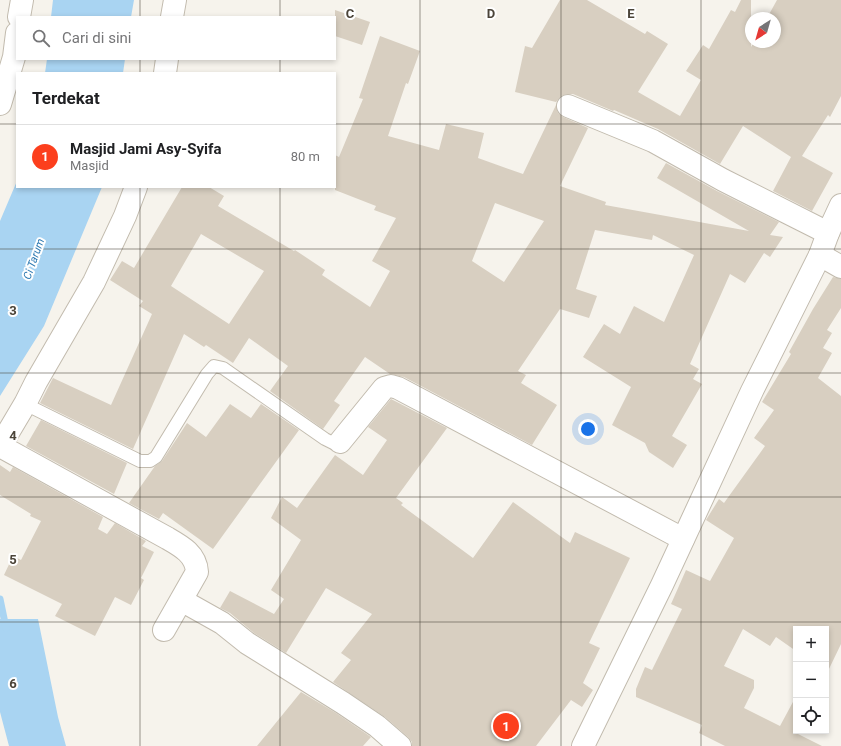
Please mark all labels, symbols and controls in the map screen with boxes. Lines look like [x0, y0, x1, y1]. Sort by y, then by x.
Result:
text: C [346, 6, 355, 21]
text: D [487, 6, 495, 21]
text: E [627, 6, 635, 21]
north arrow [745, 12, 781, 48]
search box [16, 16, 336, 60]
icon: search [30, 27, 52, 49]
text: Cari di sini [62, 29, 132, 47]
text: Terdekat [32, 88, 100, 108]
text: Masjid Jami Asy-Syifa [70, 140, 221, 158]
text: 1 [41, 149, 49, 164]
text: 80 m [291, 149, 320, 164]
text: Masjid [70, 158, 109, 173]
water label: Ci Tarum [21, 237, 47, 281]
text: 3 [9, 303, 17, 318]
your location [578, 419, 598, 439]
text: 4 [9, 428, 17, 443]
text: 5 [9, 552, 17, 567]
map controls [793, 626, 829, 734]
button: + [793, 626, 829, 662]
button: − [793, 662, 829, 698]
text: 6 [9, 676, 17, 691]
button: locate [793, 698, 829, 734]
pin: 1 [493, 711, 519, 741]

